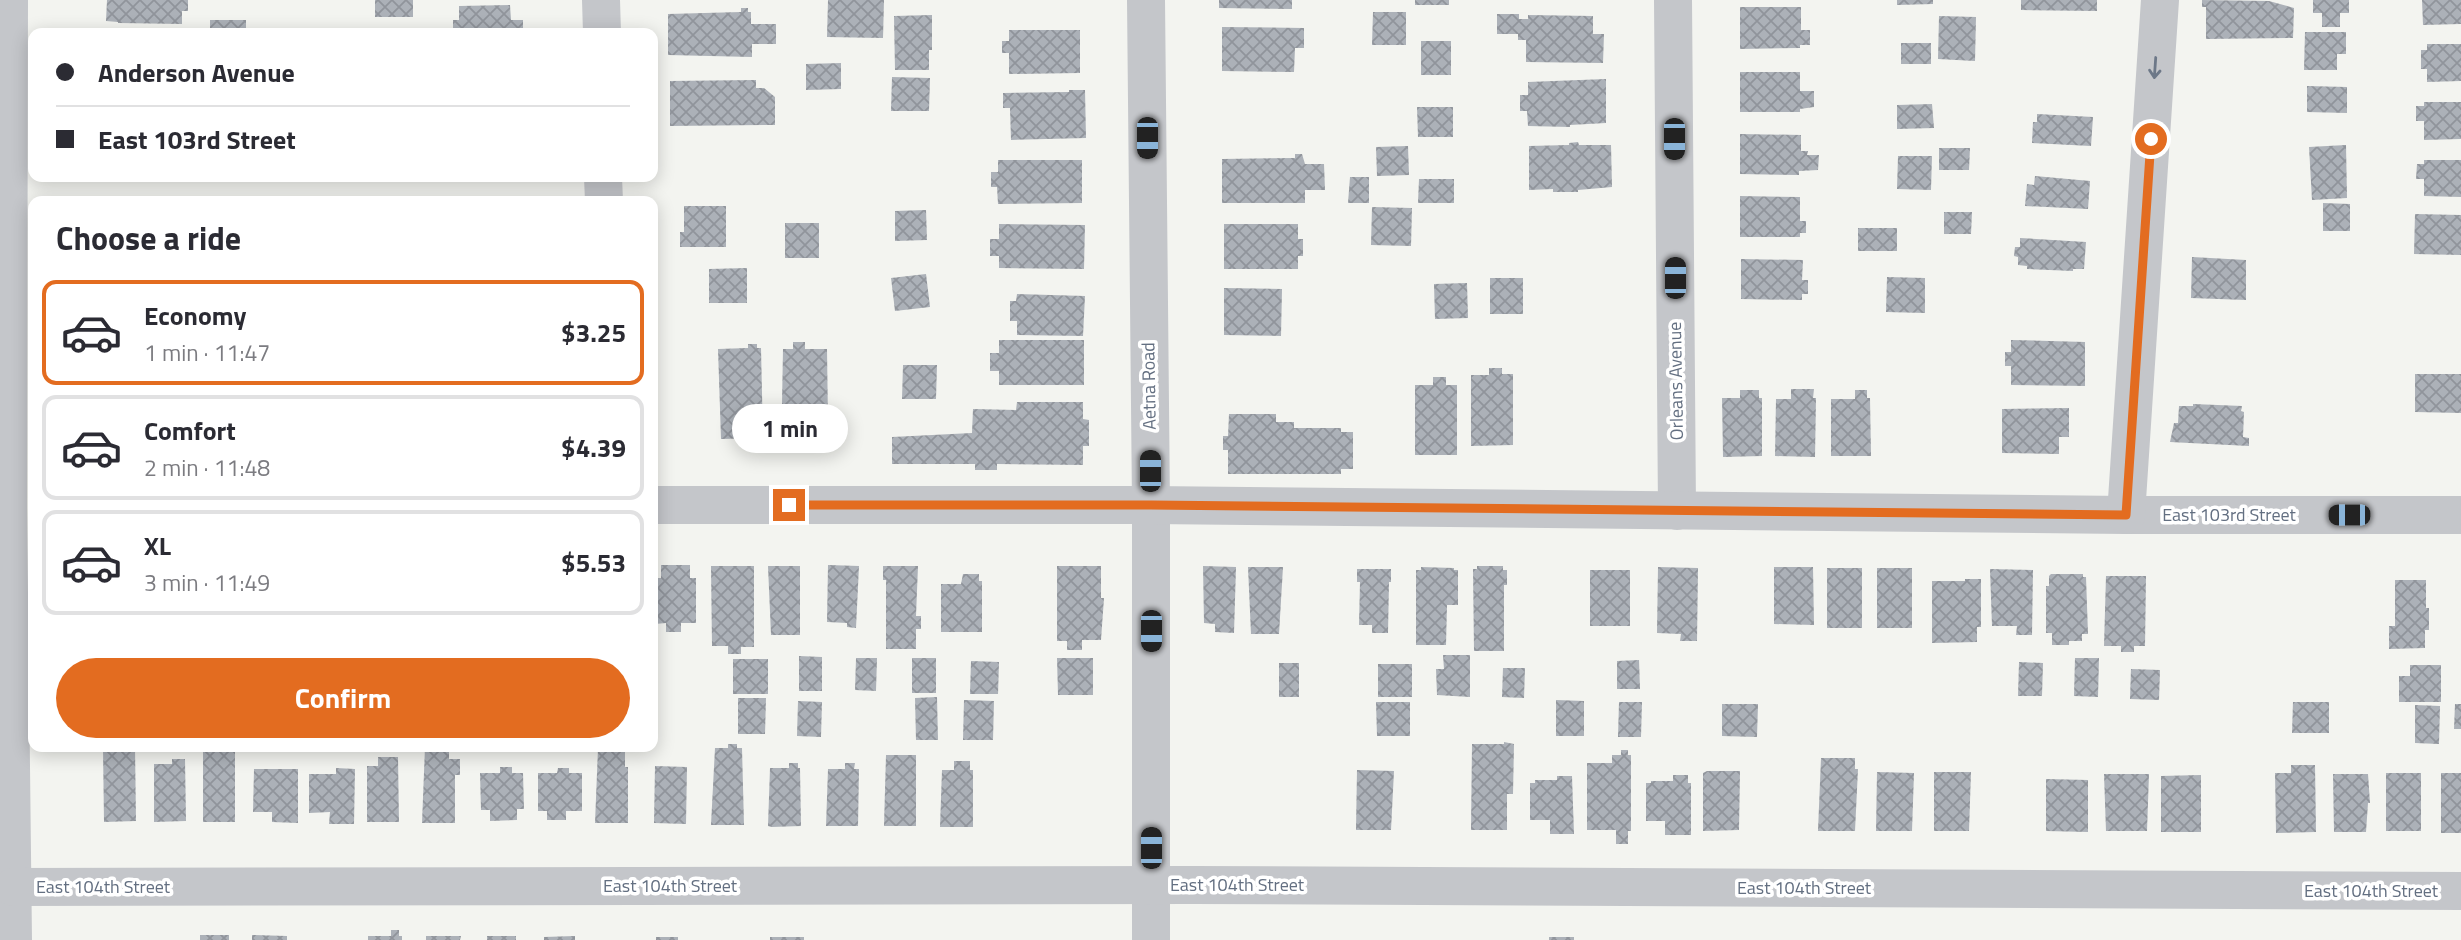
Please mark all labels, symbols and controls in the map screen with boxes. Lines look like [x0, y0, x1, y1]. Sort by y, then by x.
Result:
text: Anderson Avenue [98, 53, 295, 92]
one-way arrow [2149, 56, 2162, 79]
car [1137, 117, 1158, 159]
car [1664, 118, 1685, 160]
text: East 103rd Street [98, 120, 296, 159]
route start [2135, 123, 2167, 155]
text: Choose a ride [56, 214, 241, 262]
car [1665, 257, 1686, 299]
text: Economy [144, 296, 246, 335]
icon: car [60, 301, 123, 364]
text: $3.25 [561, 313, 626, 352]
street label: Orleans Avenue [1661, 321, 1690, 441]
text: 1 min · 11:47 [144, 335, 270, 370]
street label: Aetna Road [1134, 342, 1163, 430]
callout: 1 min [731, 404, 847, 452]
text: Comfort [144, 411, 236, 450]
text: 1 min [762, 411, 818, 446]
icon: car [60, 416, 123, 479]
text: $4.39 [561, 428, 626, 467]
text: 2 min · 11:48 [144, 450, 270, 485]
car [1140, 450, 1161, 492]
route end [773, 489, 805, 521]
street label: East 103rd Street [2162, 501, 2297, 528]
car [2329, 505, 2371, 526]
text: XL [144, 526, 171, 565]
icon: car [60, 531, 123, 594]
text: $5.53 [561, 543, 626, 582]
text: 3 min · 11:49 [144, 565, 270, 600]
car [1141, 610, 1162, 652]
button: Confirm [56, 658, 630, 738]
car [1141, 827, 1162, 869]
street label: East 104th Street [1170, 871, 1305, 898]
street label: East 104th Street [603, 872, 738, 899]
street label: East 104th Street [36, 873, 171, 900]
street label: East 104th Street [1737, 874, 1872, 901]
street label: East 104th Street [2304, 877, 2439, 904]

